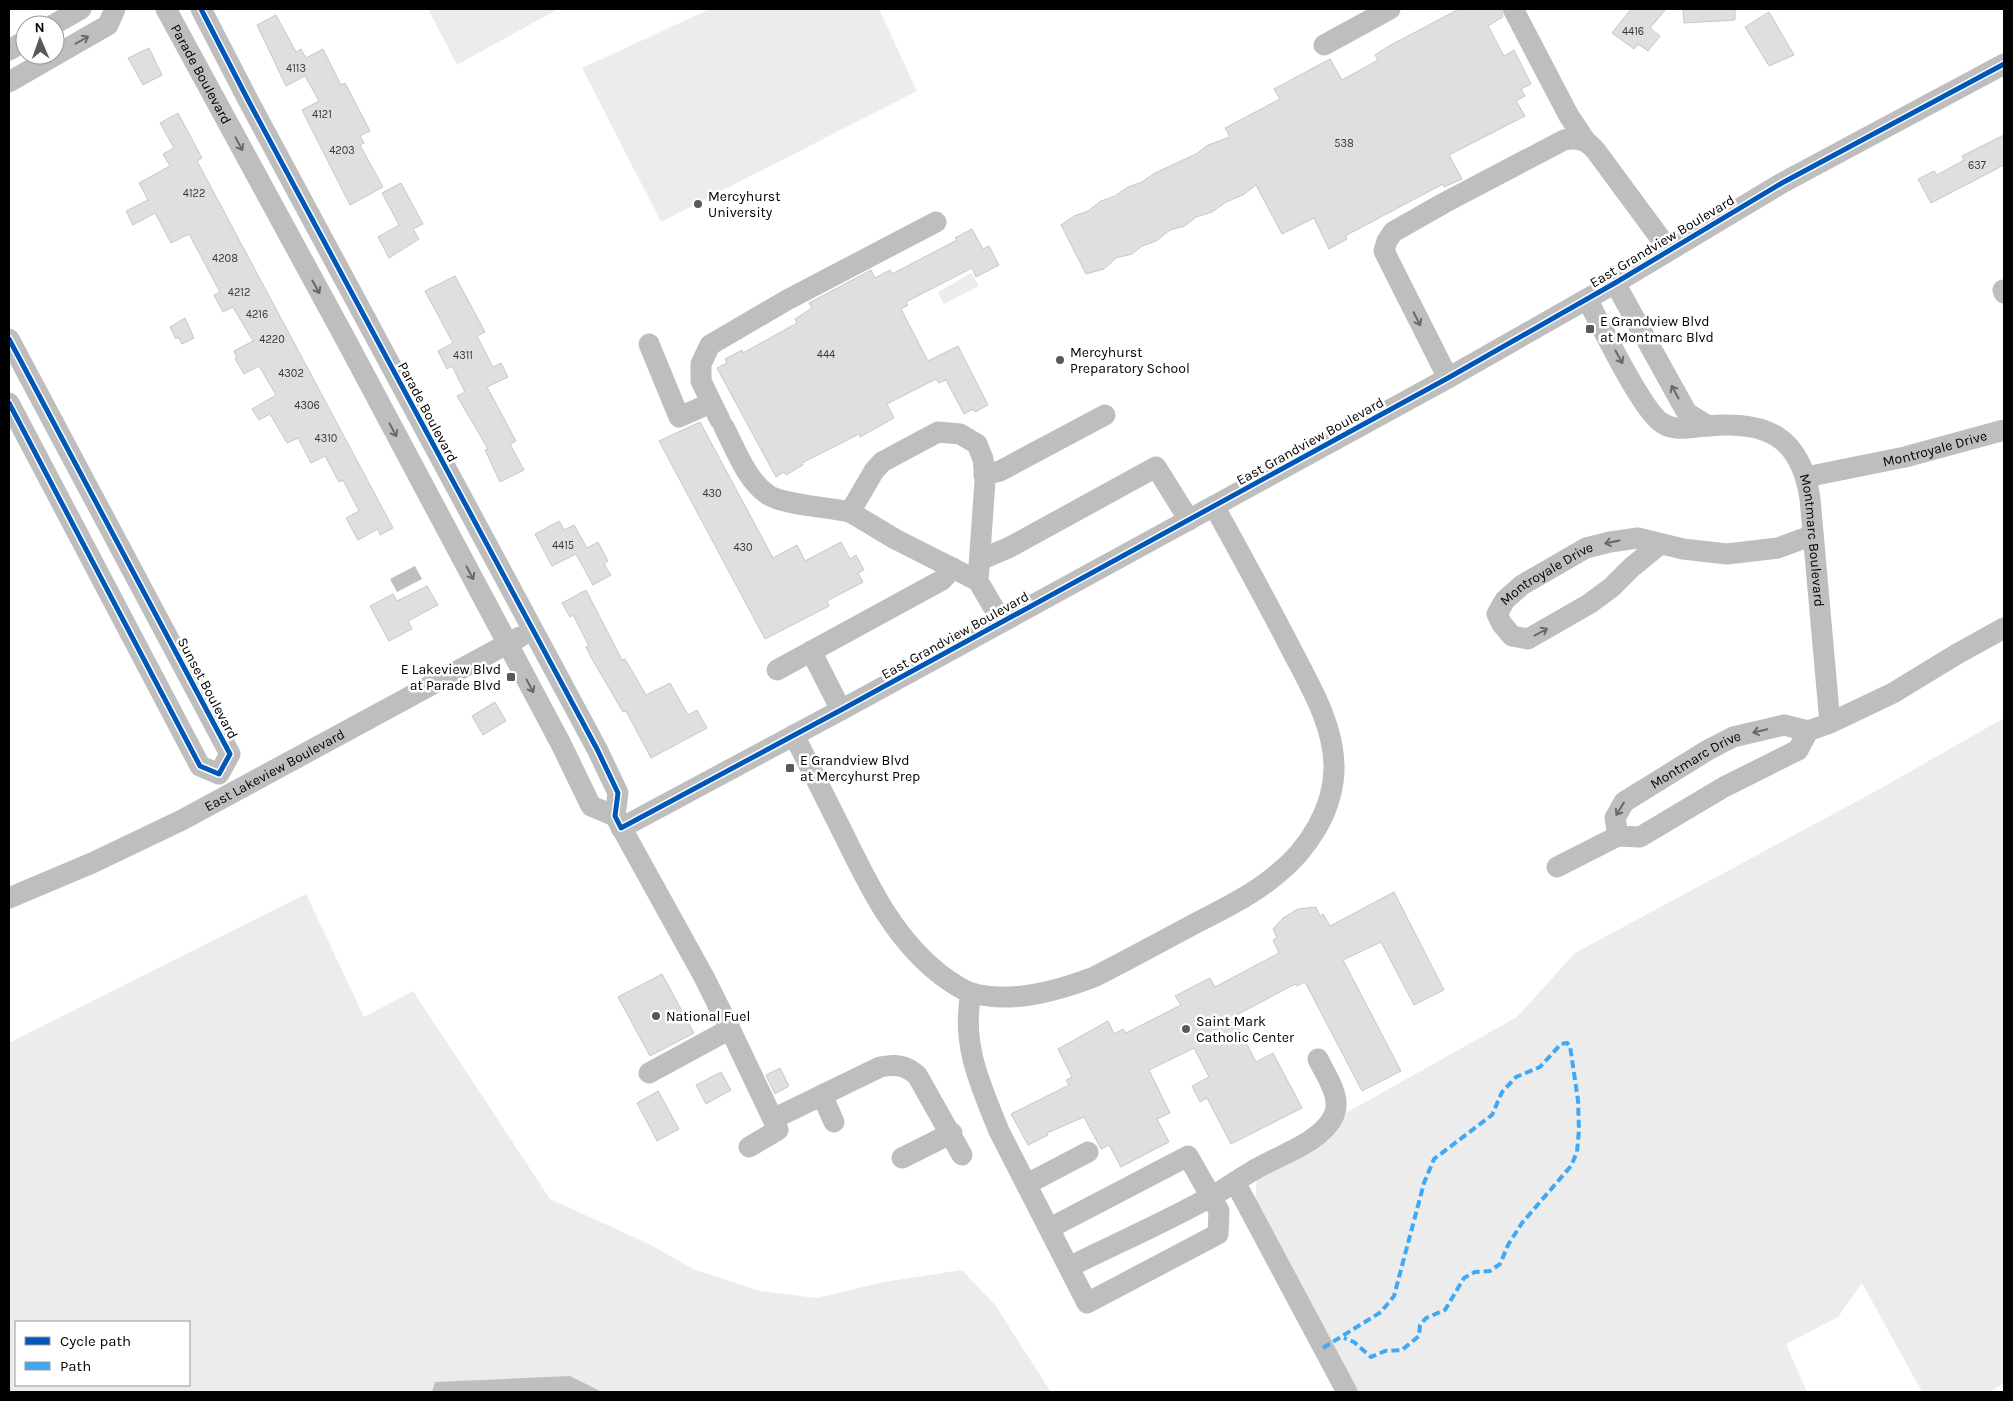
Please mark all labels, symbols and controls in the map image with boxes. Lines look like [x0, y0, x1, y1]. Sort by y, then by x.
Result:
north arrow [15, 15, 65, 65]
text: N [34, 19, 45, 36]
street label: Parade Boulevard [167, 21, 235, 127]
house number: 4416 [1622, 25, 1644, 38]
one-way arrow [74, 35, 89, 45]
house number: 4113 [286, 62, 306, 75]
house number: 4121 [312, 108, 332, 121]
one-way arrow [235, 136, 244, 151]
house number: 538 [1334, 137, 1354, 150]
house number: 4203 [329, 144, 355, 157]
house number: 637 [1968, 159, 1986, 172]
house number: 4122 [183, 187, 205, 200]
place label: Mercyhurst University [708, 188, 780, 221]
street label: East Grandview Boulevard [1587, 191, 1738, 291]
marker: Mercyhurst University [692, 198, 704, 210]
house number: 4208 [212, 252, 238, 265]
one-way arrow [312, 279, 322, 294]
house number: 4212 [228, 286, 250, 299]
house number: 4216 [246, 308, 268, 321]
one-way arrow [1413, 311, 1422, 326]
place label: E Grandview Blvd at Montmarc Blvd [1600, 313, 1714, 346]
marker: E Grandview Blvd at Montmarc Blvd [1584, 323, 1596, 335]
house number: 4220 [259, 333, 285, 346]
place label: Mercyhurst Preparatory School [1070, 344, 1190, 377]
house number: 444 [817, 348, 835, 361]
house number: 4311 [453, 349, 473, 362]
one-way arrow [1614, 350, 1624, 365]
marker: Mercyhurst Preparatory School [1054, 354, 1066, 366]
street label: Parade Boulevard [394, 359, 461, 465]
house number: 4302 [278, 367, 304, 380]
one-way arrow [1670, 385, 1680, 400]
street label: East Grandview Boulevard [1234, 394, 1387, 489]
house number: 4306 [294, 399, 320, 412]
one-way arrow [389, 422, 398, 437]
street label: Montroyale Drive [1881, 427, 1989, 470]
house number: 4310 [315, 432, 337, 445]
street label: Montmarc Boulevard [1796, 472, 1828, 608]
house number: 430 [702, 487, 722, 500]
one-way arrow [1605, 538, 1621, 547]
house number: 4415 [552, 539, 574, 552]
street label: Montroyale Drive [1497, 539, 1595, 609]
house number: 430 [733, 541, 753, 554]
one-way arrow [466, 565, 475, 580]
street label: East Grandview Boulevard [879, 588, 1032, 683]
one-way arrow [1534, 627, 1549, 637]
street label: Sunset Boulevard [174, 635, 241, 742]
place label: E Lakeview Blvd at Parade Blvd [401, 661, 501, 694]
marker: E Lakeview Blvd at Parade Blvd [505, 671, 517, 683]
one-way arrow [525, 678, 535, 693]
street label: East Lakeview Boulevard [202, 726, 348, 815]
street label: Montmarc Drive [1647, 727, 1743, 793]
one-way arrow [1753, 727, 1769, 736]
place label: E Grandview Blvd at Mercyhurst Prep [800, 752, 920, 785]
marker: E Grandview Blvd at Mercyhurst Prep [784, 762, 796, 774]
one-way arrow [1615, 802, 1625, 816]
place label: National Fuel [666, 1008, 750, 1025]
marker: National Fuel [650, 1010, 662, 1022]
place label: Saint Mark Catholic Center [1196, 1013, 1295, 1046]
marker: Saint Mark Catholic Center [1180, 1023, 1192, 1035]
legend [15, 1321, 190, 1386]
text: Cycle path [60, 1332, 131, 1350]
text: Path [60, 1357, 91, 1375]

